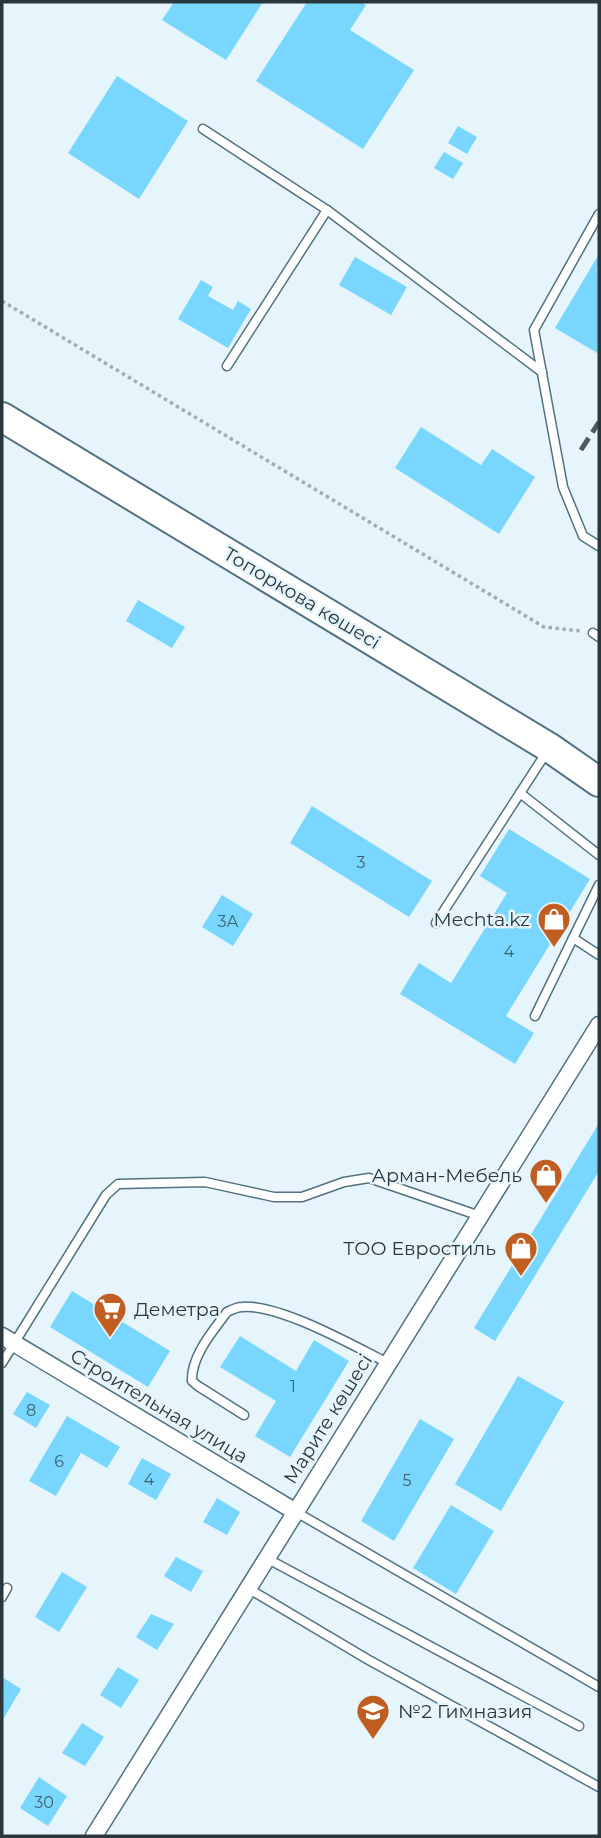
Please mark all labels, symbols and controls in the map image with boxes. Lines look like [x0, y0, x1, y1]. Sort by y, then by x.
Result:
street label: Топоркова көшесі [220, 542, 384, 654]
house number: 3 [356, 853, 366, 872]
shop icon: Mechta.kz [535, 900, 573, 949]
place label: Mechta.kz [434, 908, 530, 931]
house number: 3А [218, 912, 239, 931]
house number: 4 [504, 942, 515, 961]
shop icon: Арман-Мебель [527, 1156, 565, 1205]
place label: Арман-Мебель [372, 1164, 522, 1187]
shop icon: ТОО Евростиль [502, 1229, 540, 1278]
place label: ТОО Евростиль [343, 1237, 496, 1260]
supermarket icon: Деметра [91, 1290, 129, 1339]
place label: Деметра [134, 1298, 220, 1321]
street label: Строительная улица [66, 1344, 252, 1468]
street label: Марите көшесі [279, 1350, 377, 1488]
house number: 1 [290, 1377, 296, 1396]
house number: 8 [26, 1401, 36, 1420]
house number: 6 [54, 1452, 64, 1471]
house number: 4 [144, 1470, 155, 1489]
house number: 5 [402, 1471, 412, 1490]
school or university icon: №2 Гимназия [354, 1692, 392, 1741]
place label: №2 Гимназия [398, 1700, 532, 1723]
house number: 30 [34, 1793, 54, 1812]

